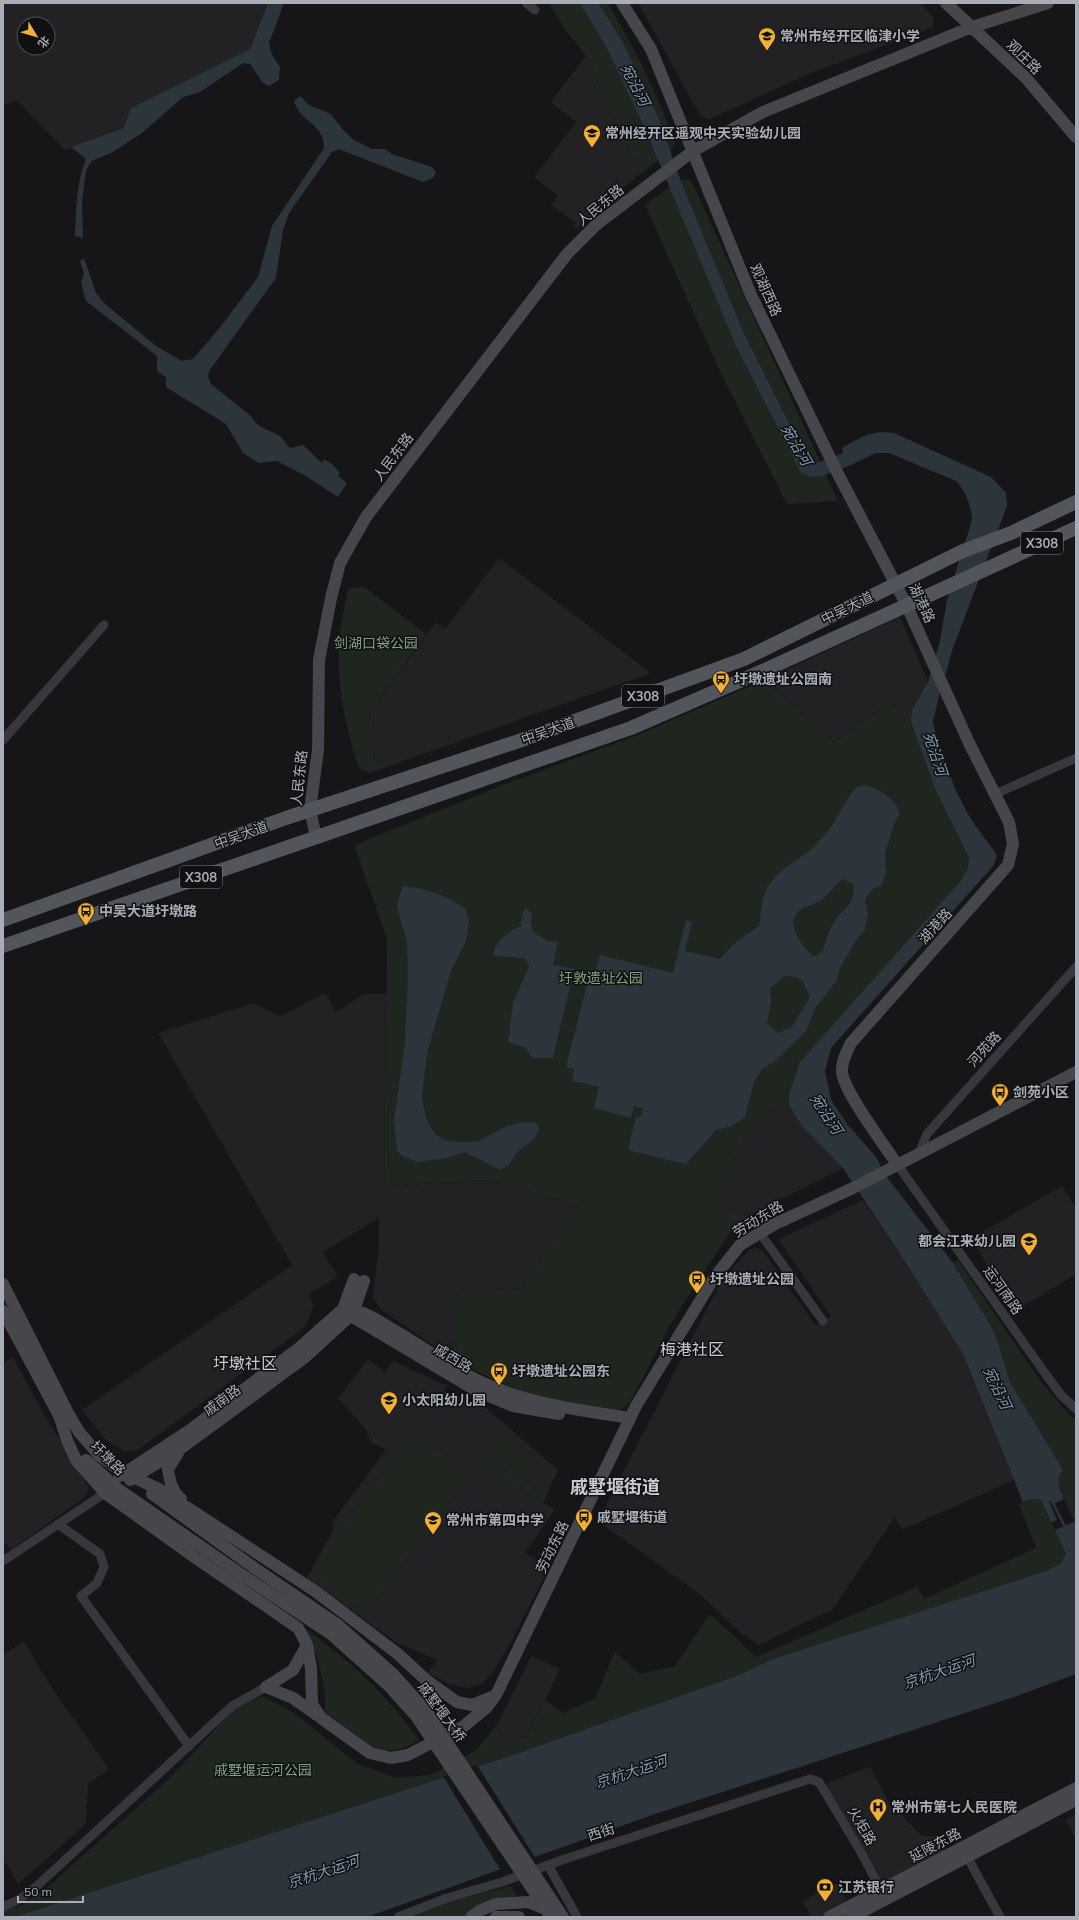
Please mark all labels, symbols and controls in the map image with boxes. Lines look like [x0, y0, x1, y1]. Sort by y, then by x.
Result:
north arrow [16, 16, 56, 56]
school or university icon: 常州市经开区临津小学 [757, 26, 777, 51]
place label: 常州市经开区临津小学 [780, 27, 920, 45]
text: 北 [35, 34, 53, 51]
street label: 观庄路 [1003, 36, 1045, 78]
water label: 宛沿河 [617, 60, 655, 112]
school or university icon: 常州经开区遥观中天实验幼儿园 [582, 123, 602, 148]
place label: 常州经开区遥观中天实验幼儿园 [605, 124, 801, 142]
street label: 人民东路 [573, 180, 627, 230]
street label: 观湖西路 [746, 261, 786, 319]
water label: 宛沿河 [777, 421, 818, 471]
street label: 人民东路 [369, 429, 417, 485]
road number: X308 [1021, 532, 1063, 554]
street label: 湖港路 [905, 580, 939, 626]
street label: 中吴大道 [818, 588, 876, 628]
park label: 剑湖口袋公园 [334, 634, 418, 652]
bus stop icon: 圩墩遗址公园南 [711, 669, 731, 694]
place label: 圩墩遗址公园南 [734, 670, 832, 688]
road number: X308 [622, 685, 664, 707]
street label: 中吴大道 [519, 713, 577, 749]
water label: 宛沿河 [919, 729, 953, 781]
street label: 人民东路 [287, 749, 311, 807]
street label: 中吴大道 [212, 817, 270, 853]
road number: X308 [180, 866, 222, 888]
bus stop icon: 中吴大道圩墩路 [76, 901, 96, 926]
place label: 中吴大道圩墩路 [99, 902, 197, 920]
street label: 湖港路 [914, 904, 956, 948]
park label: 圩敦遗址公园 [559, 969, 643, 987]
street label: 河苑路 [963, 1027, 1005, 1071]
bus stop icon: 剑苑小区 [990, 1082, 1010, 1107]
place label: 剑苑小区 [1013, 1083, 1069, 1101]
water label: 宛沿河 [806, 1090, 848, 1140]
street label: 劳动东路 [729, 1197, 787, 1241]
school or university icon: 都会江来幼儿园 [1019, 1231, 1039, 1256]
place label: 都会江来幼儿园 [918, 1232, 1016, 1250]
street label: 运河南路 [980, 1262, 1026, 1318]
bus stop icon: 圩墩遗址公园 [687, 1269, 707, 1294]
place label: 圩墩遗址公园 [710, 1270, 794, 1288]
street label: 戚西路 [430, 1339, 476, 1377]
district label: 梅港社区 [660, 1339, 724, 1359]
district label: 圩墩社区 [213, 1353, 277, 1373]
bus stop icon: 圩墩遗址公园东 [489, 1361, 509, 1386]
place label: 圩墩遗址公园东 [512, 1362, 610, 1380]
water label: 宛沿河 [979, 1363, 1017, 1415]
street label: 戚南路 [200, 1380, 244, 1420]
school or university icon: 小太阳幼儿园 [379, 1390, 399, 1415]
place label: 小太阳幼儿园 [402, 1391, 486, 1409]
street label: 圩墩路 [87, 1437, 129, 1479]
district label: 戚墅堰街道 [570, 1475, 660, 1498]
bus stop icon: 戚墅堰街道 [574, 1507, 594, 1532]
place label: 戚墅堰街道 [597, 1508, 667, 1526]
school or university icon: 常州市第四中学 [423, 1510, 443, 1535]
place label: 常州市第四中学 [446, 1511, 544, 1529]
street label: 劳动东路 [532, 1518, 572, 1576]
water label: 京杭大运河 [900, 1649, 980, 1693]
street label: 戚墅堰大桥 [414, 1678, 470, 1746]
water label: 京杭大运河 [592, 1750, 672, 1792]
park label: 戚墅堰运河公园 [214, 1761, 312, 1779]
hospital icon: 常州市第七人民医院 [868, 1797, 888, 1822]
place label: 常州市第七人民医院 [891, 1798, 1017, 1816]
street label: 火炬路 [844, 1803, 880, 1849]
street label: 西街 [585, 1819, 617, 1845]
street label: 延陵东路 [906, 1824, 964, 1866]
water label: 京杭大运河 [284, 1850, 364, 1892]
bank icon: 江苏银行 [815, 1877, 835, 1902]
scale bar [18, 1878, 83, 1904]
place label: 江苏银行 [838, 1878, 894, 1896]
text: 50 m [24, 1884, 52, 1899]

